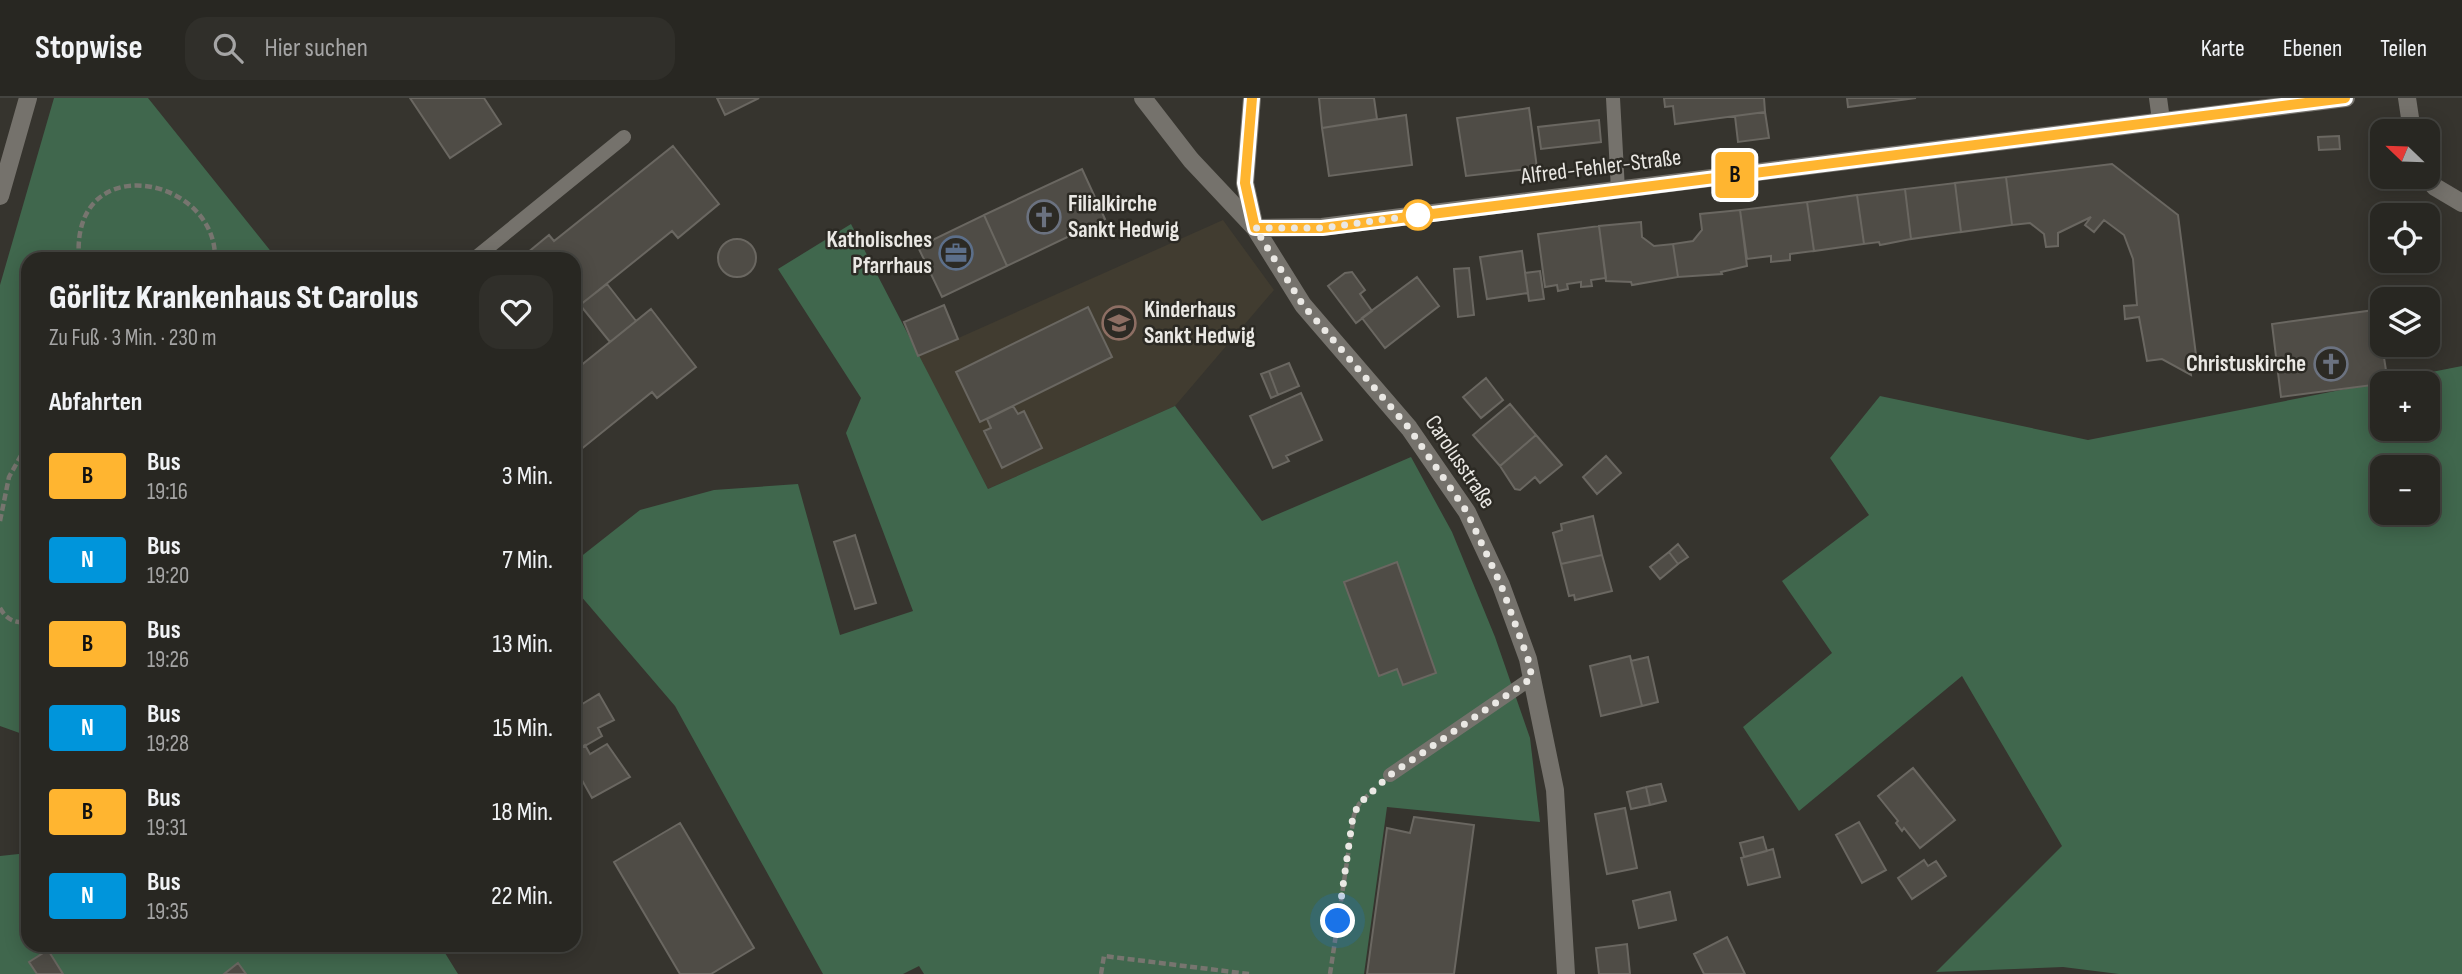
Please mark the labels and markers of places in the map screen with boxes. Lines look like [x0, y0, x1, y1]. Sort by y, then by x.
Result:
place label: Filialkirche Sankt Hedwig [1068, 190, 1180, 244]
church icon: Filialkirche Sankt Hedwig [1025, 198, 1063, 236]
unlabelled marker [1403, 200, 1433, 230]
place label: Katholisches Pfarrhaus [827, 226, 932, 280]
office icon: Katholisches Pfarrhaus [937, 234, 975, 272]
place label: Kinderhaus Sankt Hedwig [1144, 296, 1256, 350]
school or university icon: Kinderhaus Sankt Hedwig [1100, 304, 1138, 342]
church icon: Christuskirche [2312, 345, 2350, 383]
place label: Christuskirche [2186, 350, 2306, 378]

